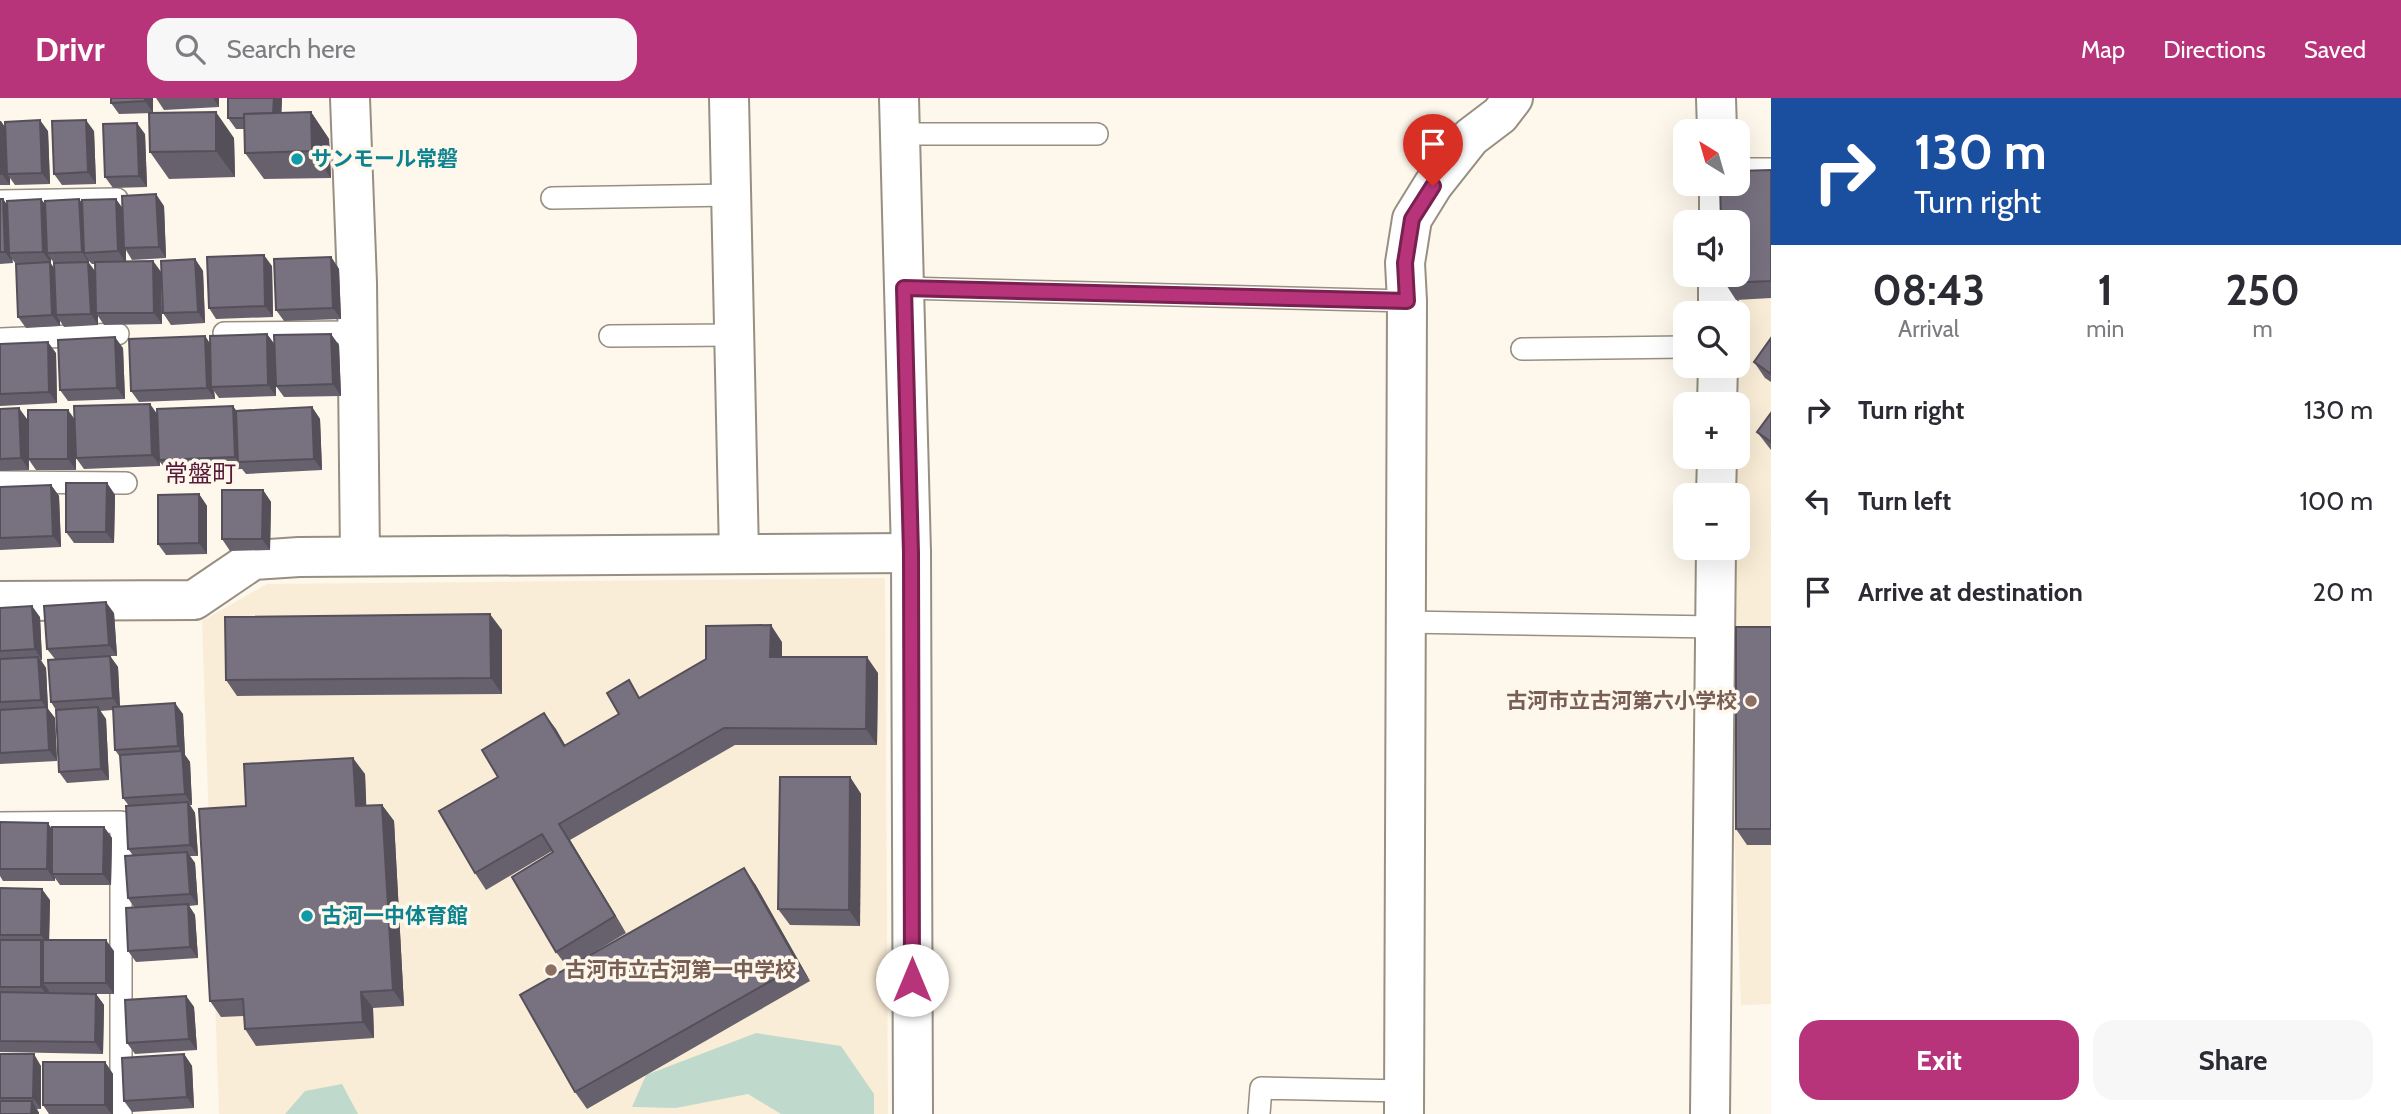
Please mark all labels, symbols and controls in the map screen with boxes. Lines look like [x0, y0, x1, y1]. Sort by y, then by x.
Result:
search box [147, 18, 637, 81]
text: Drivr [35, 29, 105, 69]
icon: search [171, 30, 209, 68]
text: Search here [227, 33, 356, 65]
text: Map [2081, 35, 2125, 64]
text: Directions [2163, 35, 2266, 64]
text: Saved [2304, 35, 2366, 64]
pin [1403, 114, 1463, 186]
north arrow [1673, 119, 1750, 196]
map controls [1673, 119, 1750, 560]
text: 130 m [1914, 122, 2047, 181]
icon: arrive [1414, 125, 1452, 163]
icon: right [1799, 126, 1890, 217]
place label: サンモール常磐 [311, 146, 458, 171]
marker: サンモール常磐 [289, 151, 305, 167]
text: Turn right [1914, 182, 2041, 221]
button: sound [1673, 210, 1750, 287]
text: 08:43 [1872, 264, 1985, 316]
text: 1 [2098, 264, 2113, 316]
text: 250 [2225, 264, 2300, 316]
button: search [1673, 301, 1750, 378]
text: Arrival [1898, 315, 1959, 343]
text: min [2086, 315, 2124, 343]
text: m [2253, 315, 2273, 343]
icon: right [1799, 391, 1837, 429]
button: + [1673, 392, 1750, 469]
text: Turn right [1858, 394, 1964, 426]
text: 130 m [2304, 394, 2373, 426]
district label: 常盤町 [164, 459, 236, 488]
icon: left [1799, 482, 1837, 520]
button: − [1673, 483, 1750, 560]
text: Turn left [1858, 485, 1951, 517]
text: 100 m [2300, 485, 2373, 517]
icon: arrive [1799, 573, 1837, 611]
text: Arrive at destination [1858, 576, 2083, 608]
text: 20 m [2313, 576, 2373, 608]
place label: 古河市立古河第六小学校 [1506, 688, 1737, 713]
marker: 古河市立古河第六小学校 [1743, 693, 1759, 709]
place label: 古河一中体育館 [321, 903, 468, 928]
marker: 古河一中体育館 [299, 908, 315, 924]
position arrow [875, 943, 949, 1017]
place label: 古河市立古河第一中学校 [565, 957, 796, 982]
marker: 古河市立古河第一中学校 [543, 962, 559, 978]
button: Exit [1799, 1020, 2079, 1100]
button: Share [2093, 1020, 2373, 1100]

